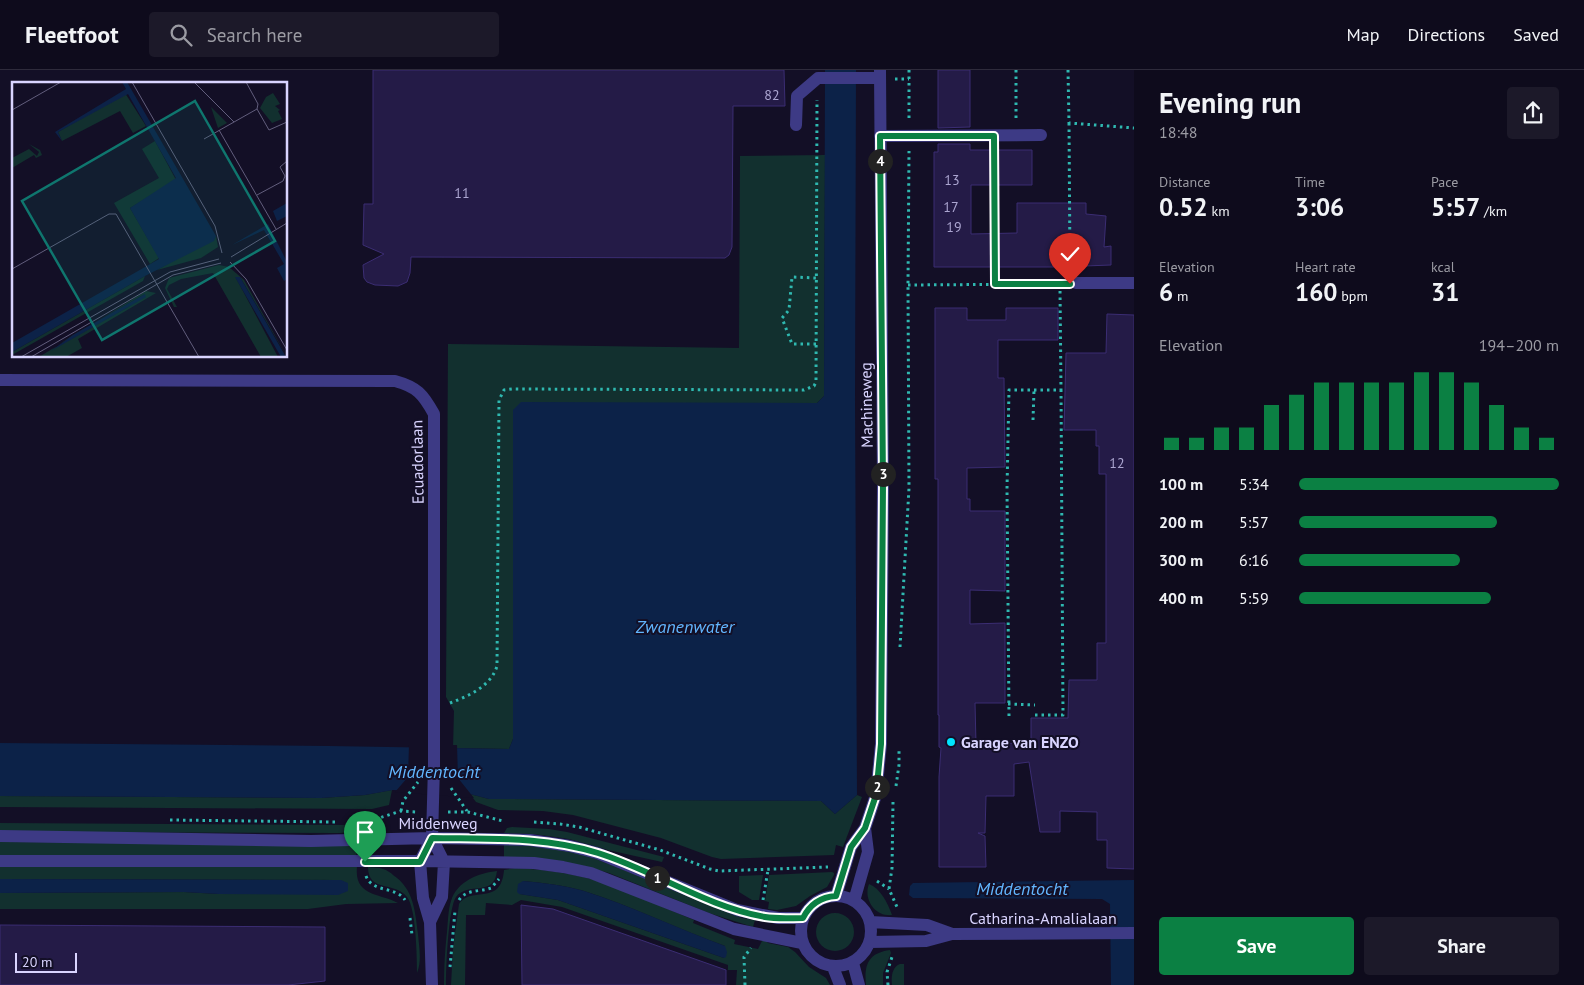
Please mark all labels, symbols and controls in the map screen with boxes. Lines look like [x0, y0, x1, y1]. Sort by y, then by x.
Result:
search box [149, 12, 499, 57]
text: Fleetfoot [25, 19, 119, 50]
icon: search [167, 21, 195, 49]
text: Search here [207, 23, 302, 47]
text: Map [1347, 23, 1379, 46]
text: Directions [1407, 23, 1485, 46]
text: Saved [1513, 23, 1559, 46]
inset map [12, 82, 288, 358]
text: Evening run [1159, 84, 1301, 121]
house number: 82 [764, 86, 780, 104]
button: share [1507, 87, 1559, 139]
text: 18:48 [1159, 122, 1197, 142]
pin: 4 [868, 148, 892, 174]
text: 4 [877, 152, 884, 170]
house number: 13 [944, 171, 960, 189]
text: Distance [1159, 173, 1210, 191]
text: Time [1295, 173, 1325, 191]
text: Pace [1431, 173, 1458, 191]
house number: 11 [454, 184, 470, 202]
text: 0.52 [1159, 191, 1208, 223]
text: 3:06 [1295, 191, 1344, 223]
text: 5:57 [1431, 191, 1480, 223]
house number: 17 [943, 198, 959, 216]
text: km [1208, 202, 1230, 220]
text: /km [1480, 202, 1507, 220]
house number: 19 [946, 218, 962, 236]
pin [1049, 233, 1091, 284]
icon: check [1056, 240, 1084, 268]
text: Elevation [1159, 258, 1215, 276]
text: Heart rate [1295, 258, 1356, 276]
text: kcal [1431, 258, 1455, 276]
text: 6 [1159, 276, 1173, 308]
text: 160 [1295, 276, 1338, 308]
text: 31 [1431, 276, 1459, 308]
text: m [1173, 287, 1188, 305]
text: bpm [1338, 287, 1368, 305]
text: Elevation [1159, 335, 1223, 355]
text: 194–200 m [1479, 335, 1559, 355]
street label: Machineweg [855, 362, 877, 448]
street label: Ecuadorlaan [406, 420, 428, 504]
house number: 12 [1109, 454, 1125, 472]
pin: 3 [870, 462, 896, 486]
text: 3 [880, 465, 887, 483]
text: 100 m [1159, 474, 1203, 494]
text: 5:34 [1239, 474, 1269, 494]
text: 200 m [1159, 512, 1203, 532]
text: 5:57 [1239, 512, 1269, 532]
text: 300 m [1159, 550, 1203, 570]
text: 6:16 [1239, 550, 1269, 570]
text: 400 m [1159, 588, 1203, 608]
text: 5:59 [1239, 588, 1269, 608]
water label: Zwanenwater [635, 615, 735, 638]
place label: Garage van ENZO [961, 732, 1079, 752]
marker: Garage van ENZO [945, 736, 957, 748]
water label: Middentocht [388, 760, 481, 783]
pin: 2 [864, 774, 890, 800]
text: 2 [874, 778, 881, 796]
pin [344, 811, 386, 862]
street label: Middenweg [398, 813, 478, 833]
icon: arrive [351, 818, 379, 846]
pin: 1 [644, 866, 670, 890]
text: 1 [654, 869, 661, 887]
water label: Middentocht [976, 877, 1069, 900]
street label: Catharina-Amalialaan [969, 908, 1117, 928]
button: Save [1159, 917, 1354, 975]
button: Share [1364, 917, 1559, 975]
scale bar [15, 950, 78, 973]
text: 20 m [22, 953, 52, 971]

